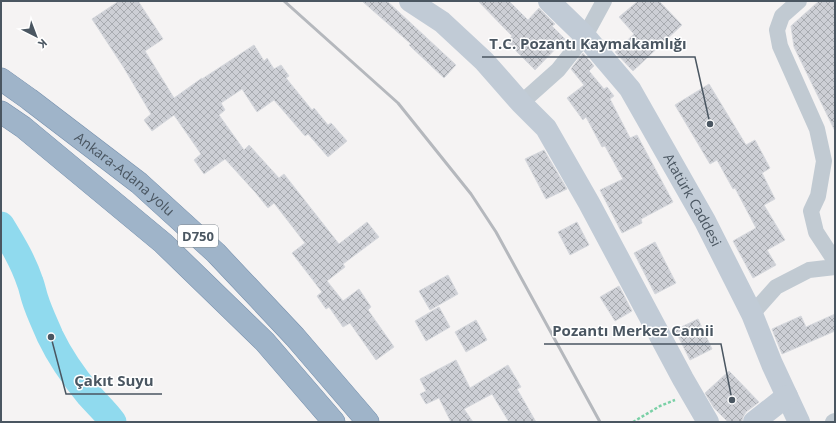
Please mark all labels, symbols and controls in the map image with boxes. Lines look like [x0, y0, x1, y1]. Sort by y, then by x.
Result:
north arrow [16, 16, 56, 56]
callout: T.C. Pozantı Kaymakamlığı [482, 30, 695, 57]
text: T.C. Pozantı Kaymakamlığı [489, 33, 687, 53]
text: K [35, 36, 51, 52]
street label: Ankara-Adana yolu [71, 127, 179, 220]
street label: Atatürk Caddesi [659, 150, 726, 249]
road number: D750 [178, 225, 218, 247]
callout: Pozantı Merkez Camii [544, 317, 721, 344]
text: Pozantı Merkez Camii [552, 320, 714, 340]
callout: Çakıt Suyu [66, 367, 162, 394]
text: Çakıt Suyu [74, 370, 154, 390]

